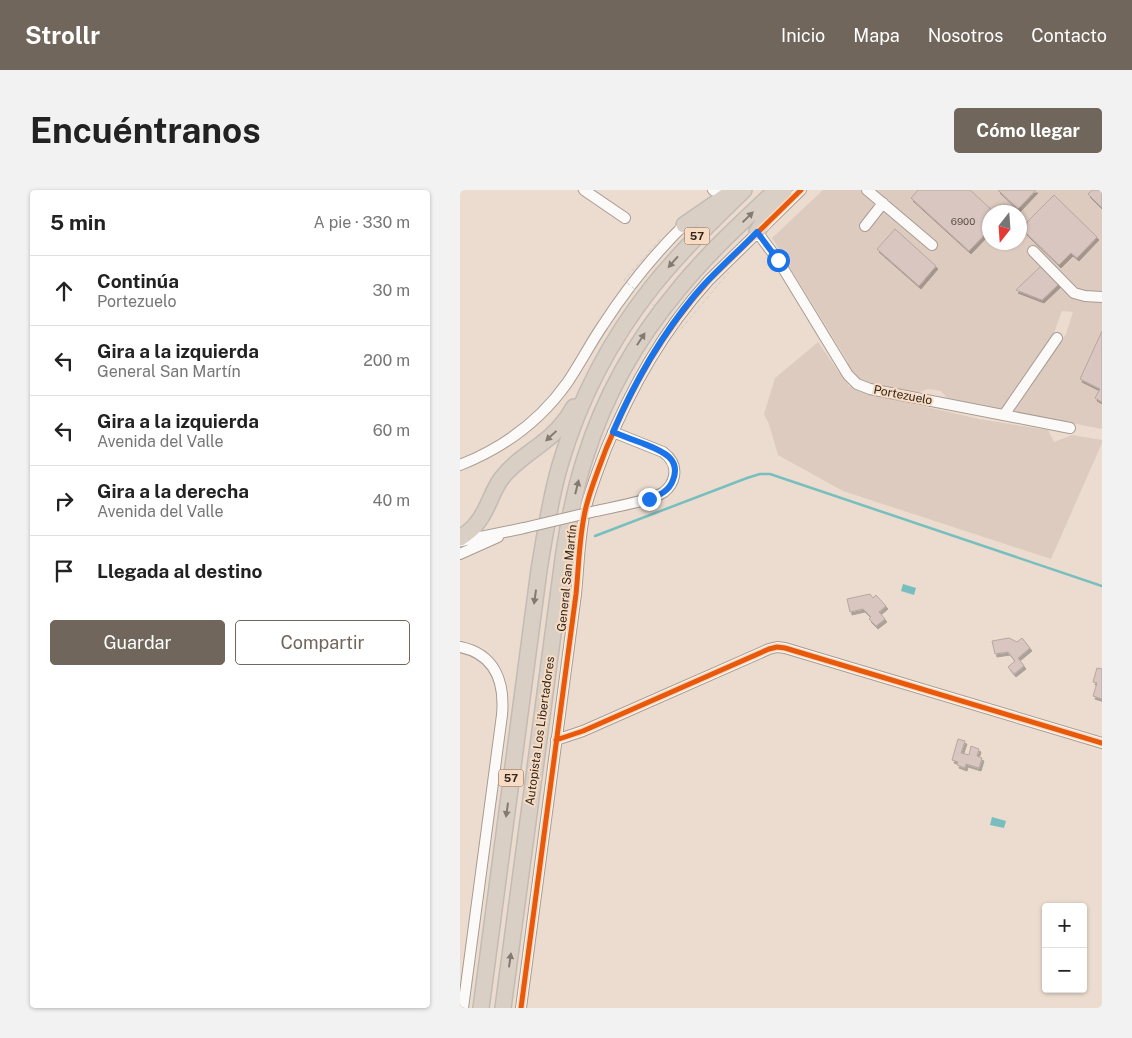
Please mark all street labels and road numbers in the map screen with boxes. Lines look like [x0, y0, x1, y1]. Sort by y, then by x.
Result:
road number: 57 [684, 227, 710, 244]
street label: Portezuelo [872, 382, 934, 408]
street label: General San Martín [554, 524, 580, 632]
street label: Autopista Los Libertadores [523, 656, 557, 806]
road number: 57 [498, 770, 524, 786]

